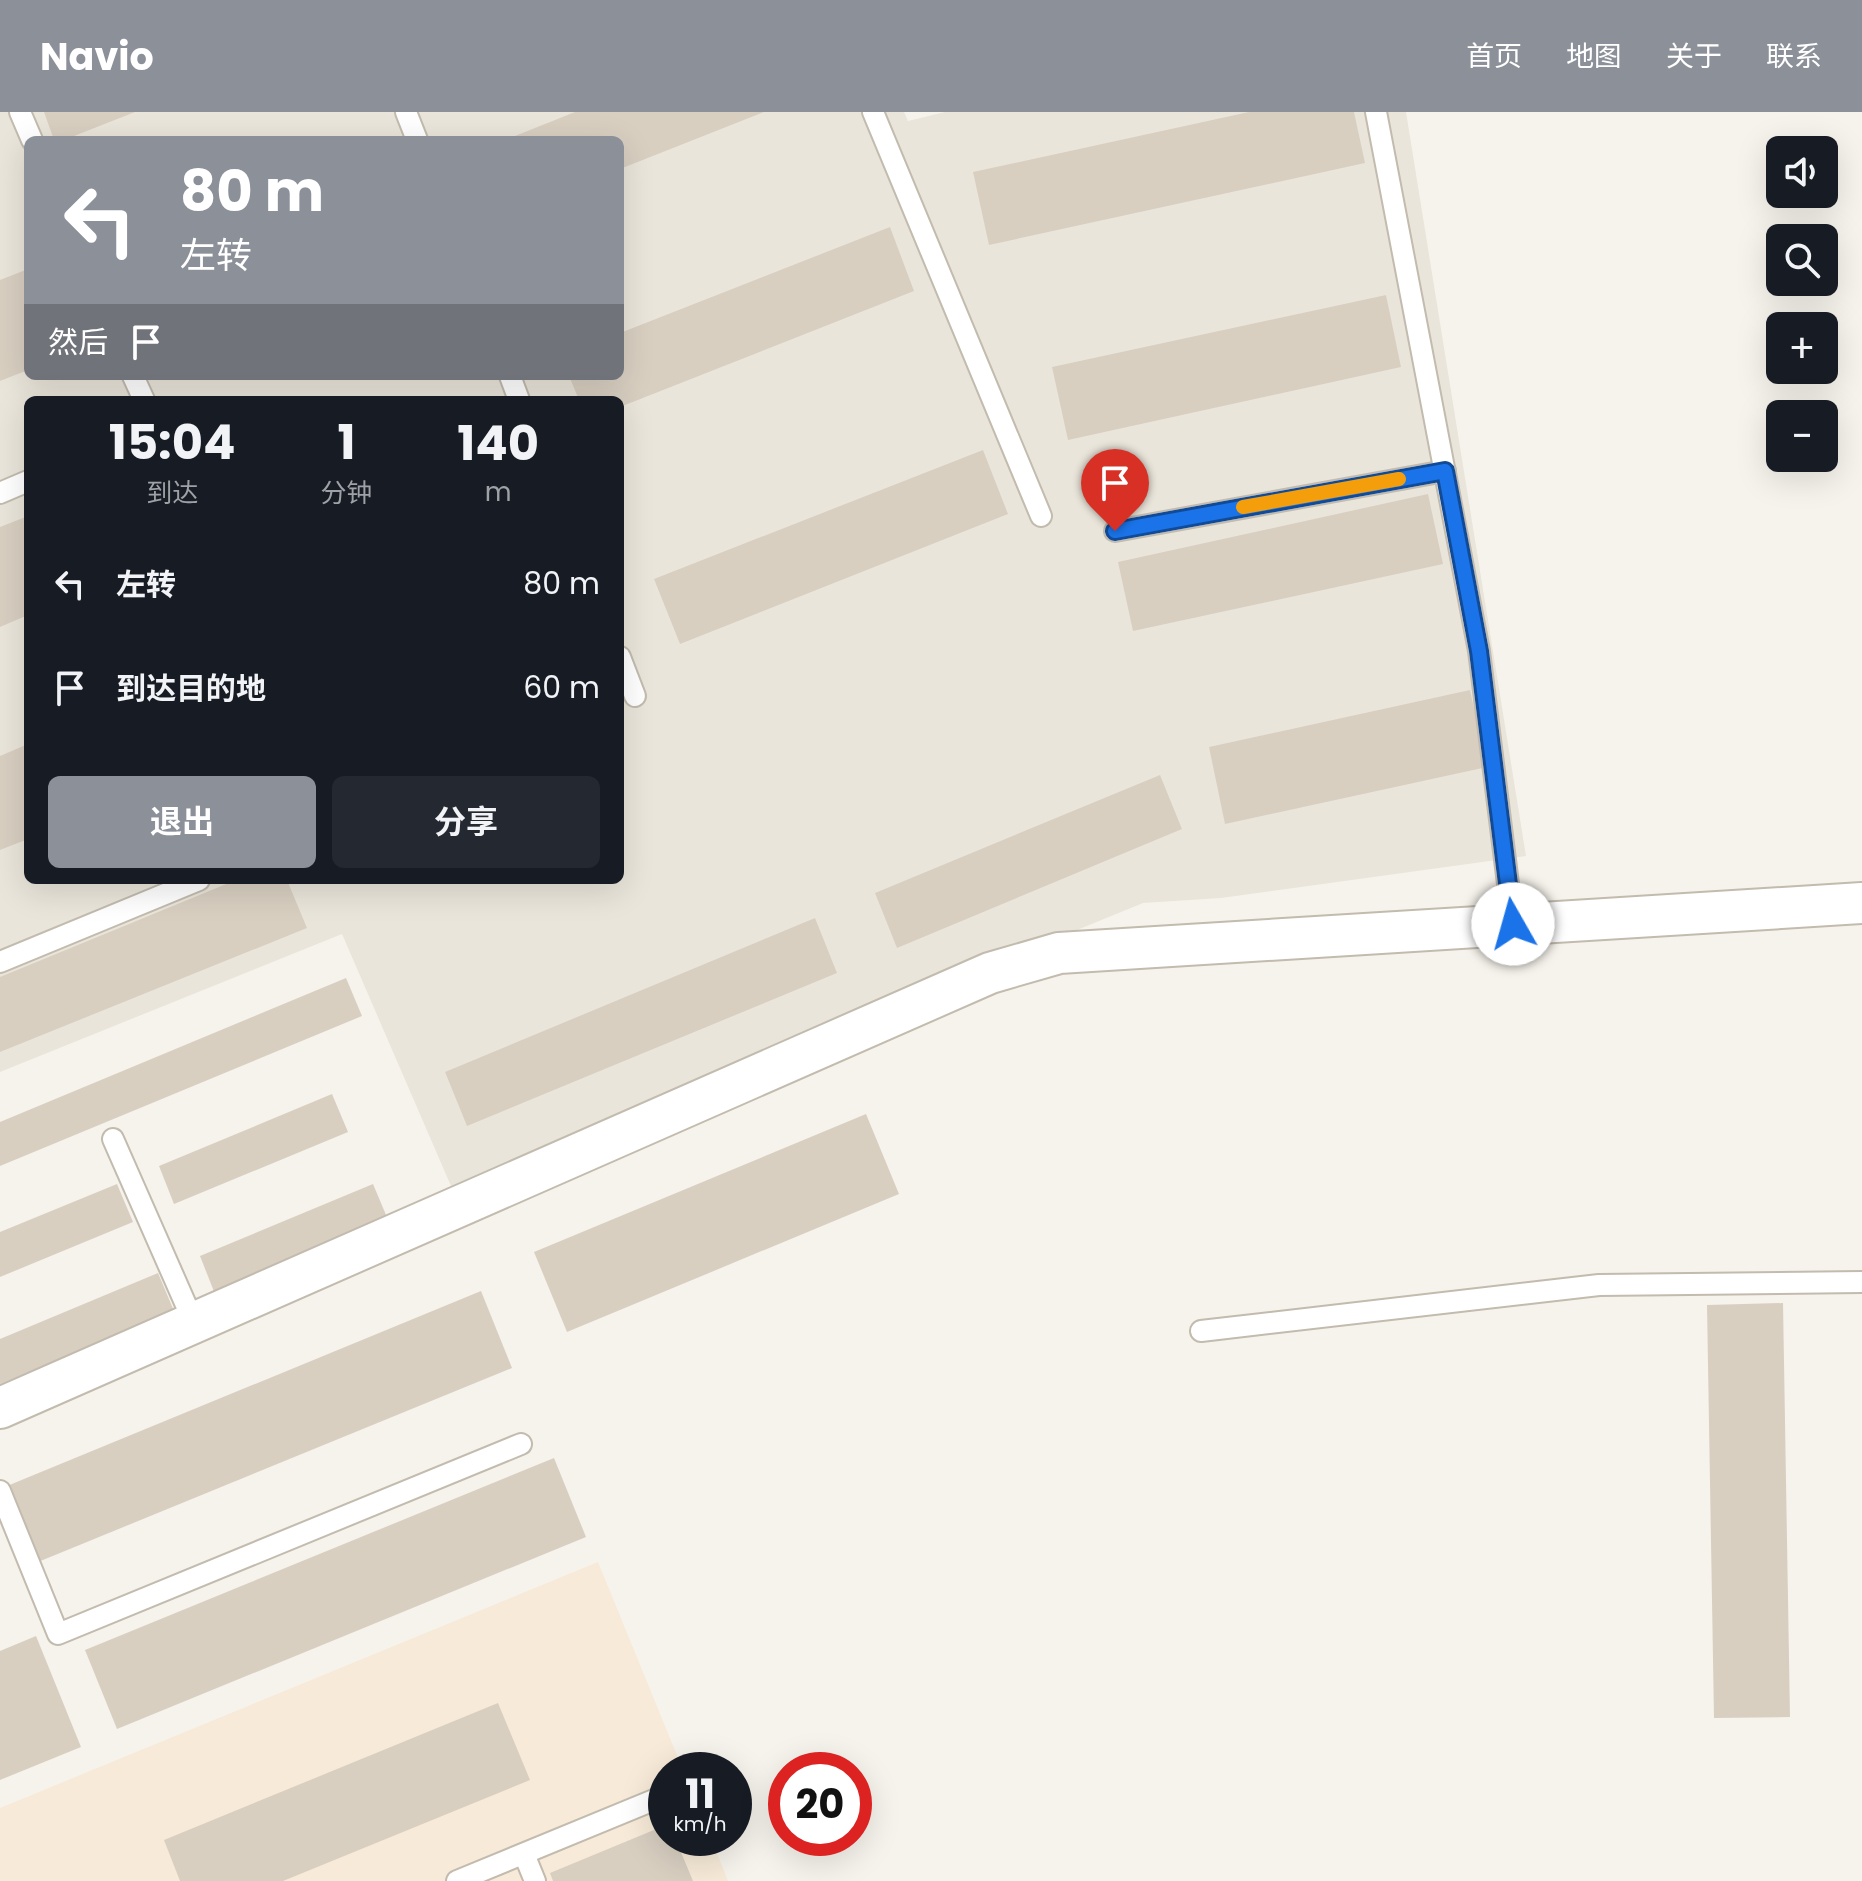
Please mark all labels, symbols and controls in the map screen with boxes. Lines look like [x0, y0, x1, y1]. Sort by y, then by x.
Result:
text: Navio [40, 30, 154, 83]
text: 首页 [1466, 37, 1522, 76]
text: 地图 [1566, 37, 1622, 76]
text: 关于 [1666, 37, 1722, 76]
text: 联系 [1766, 37, 1822, 76]
map controls [1766, 136, 1838, 472]
button: sound [1766, 136, 1838, 208]
text: 80 m [180, 152, 324, 231]
icon: left [48, 168, 152, 272]
button: search [1766, 224, 1838, 296]
text: 左转 [180, 230, 252, 281]
button: + [1766, 312, 1838, 384]
icon: arrive [124, 320, 168, 364]
text: 然后 [48, 321, 108, 364]
button: − [1766, 400, 1838, 472]
text: 15:04 [109, 409, 236, 476]
text: 1 [337, 409, 355, 476]
text: 140 [457, 410, 539, 477]
pin [1081, 449, 1149, 531]
icon: arrive [1093, 461, 1137, 505]
text: m [485, 474, 512, 510]
text: 到达 [146, 475, 198, 511]
text: 分钟 [320, 475, 372, 511]
icon: left [48, 562, 92, 606]
text: 80 m [523, 562, 600, 605]
text: 左转 [116, 563, 176, 606]
icon: arrive [48, 666, 92, 710]
text: 60 m [523, 666, 600, 709]
text: 到达目的地 [116, 667, 266, 710]
button: 退出 [48, 776, 316, 868]
button: 分享 [332, 776, 600, 868]
position arrow [1471, 882, 1555, 966]
speed limit sign: 20 [768, 1752, 872, 1856]
text: 11 [685, 1766, 715, 1822]
text: km/h [673, 1810, 727, 1838]

